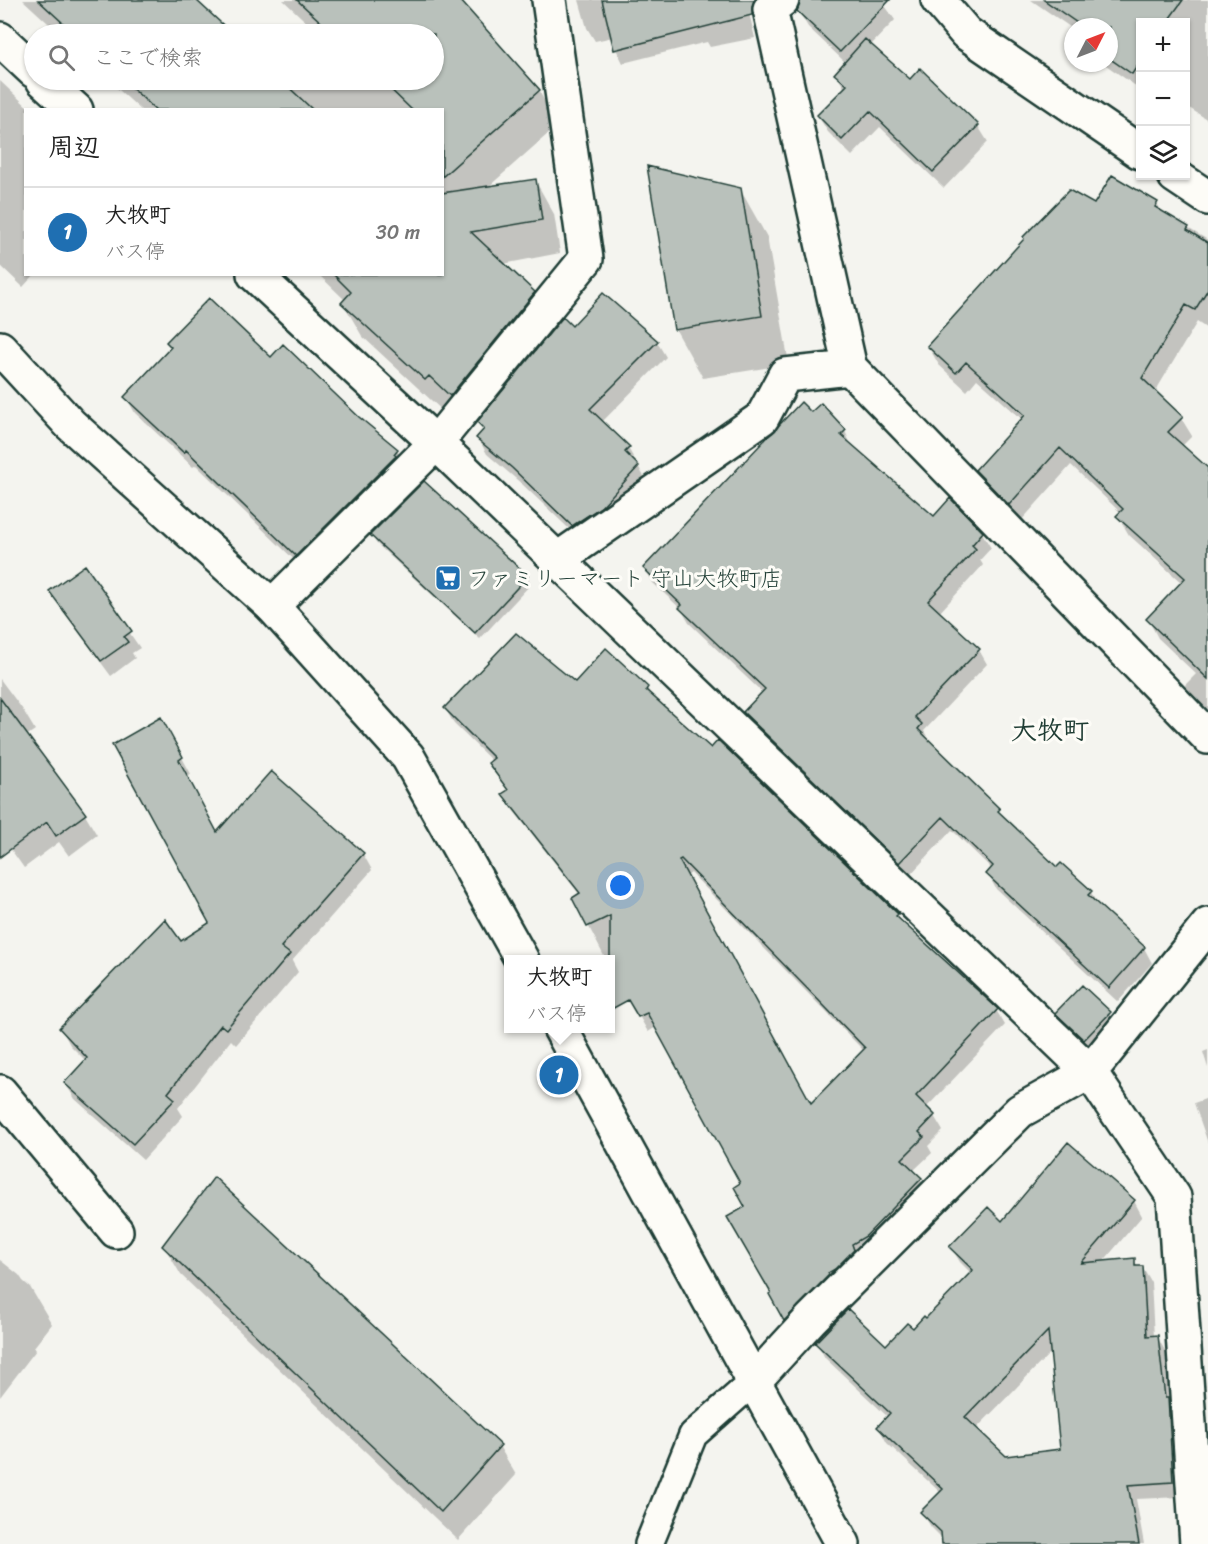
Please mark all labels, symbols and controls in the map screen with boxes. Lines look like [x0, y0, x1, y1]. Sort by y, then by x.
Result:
north arrow [1064, 18, 1118, 72]
map controls [1136, 18, 1190, 180]
button: + [1136, 18, 1190, 72]
search box [24, 24, 444, 90]
text: ここで検索 [93, 38, 203, 77]
icon: search [45, 41, 78, 74]
button: − [1136, 72, 1190, 126]
text: 周辺 [48, 124, 100, 170]
button: layers [1136, 126, 1190, 180]
text: 大牧町 [105, 195, 171, 234]
text: 1 [63, 215, 72, 250]
text: 30 m [376, 215, 420, 250]
text: バス停 [105, 234, 165, 269]
place label: ファミリーマート 守山大牧町店 [468, 559, 782, 598]
supermarket icon: ファミリーマート 守山大牧町店 [433, 563, 463, 593]
district label: 大牧町 [1011, 707, 1089, 753]
your location [606, 871, 635, 900]
popup [504, 955, 615, 1033]
text: 大牧町 [526, 957, 593, 996]
text: バス停 [526, 996, 586, 1031]
pin: 1 [540, 1052, 578, 1098]

